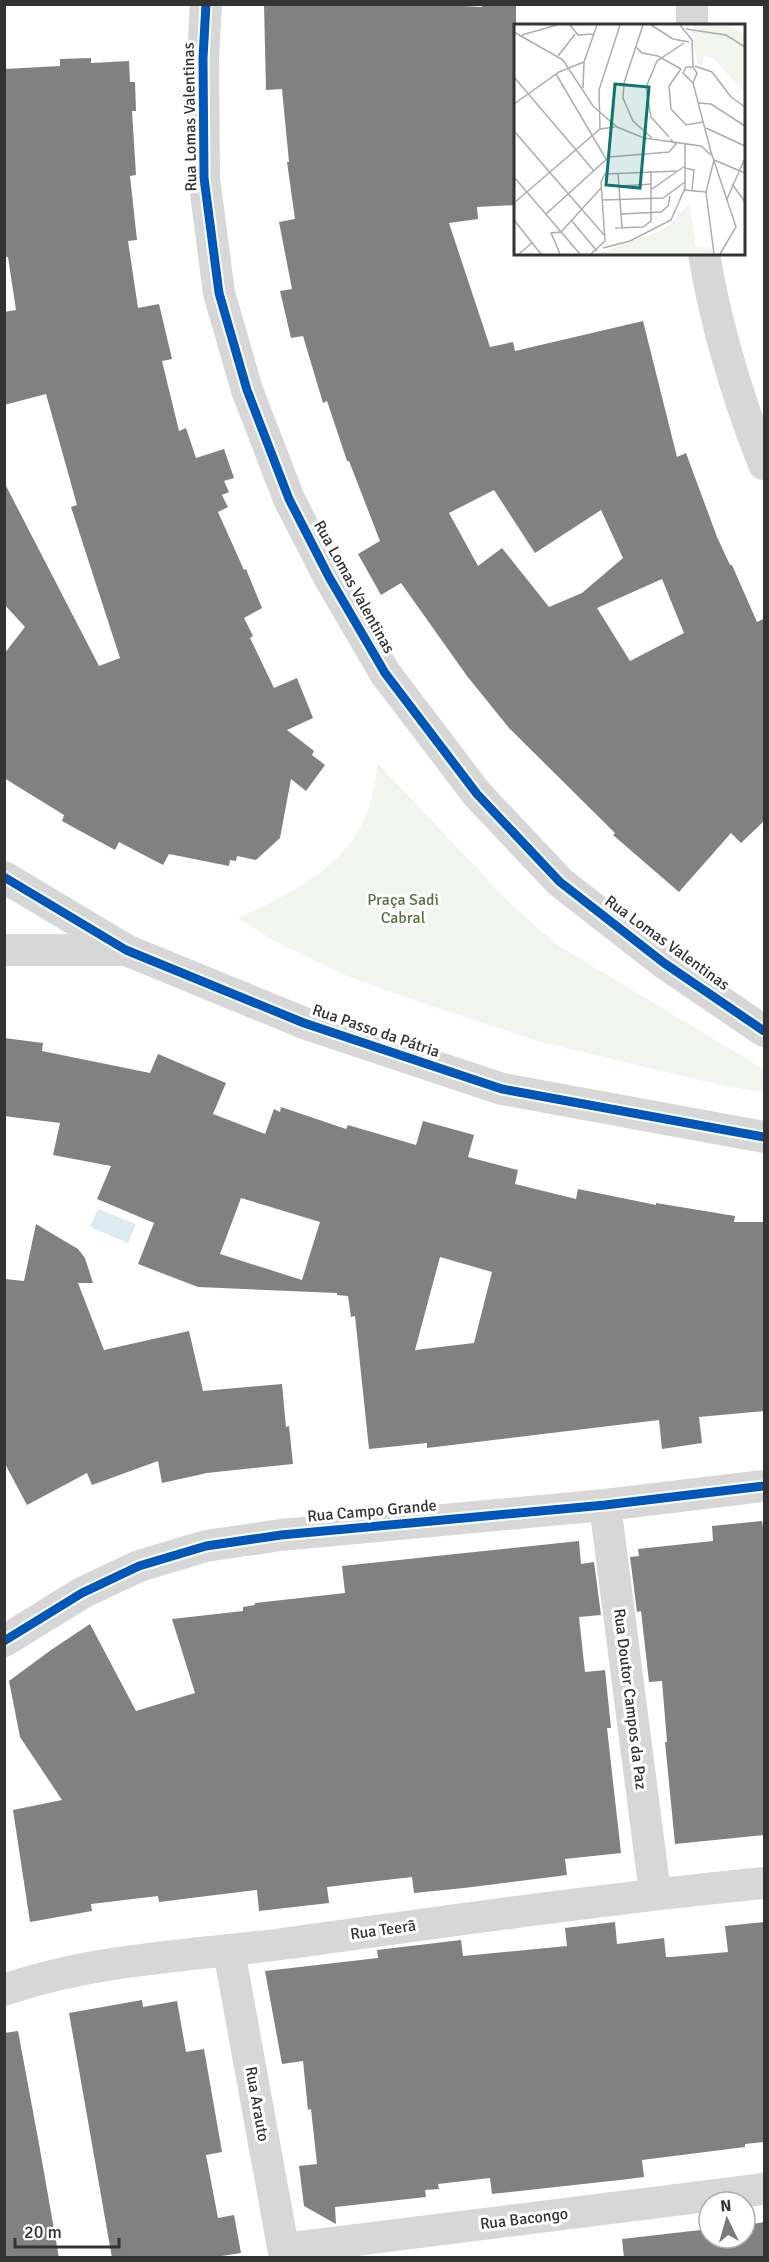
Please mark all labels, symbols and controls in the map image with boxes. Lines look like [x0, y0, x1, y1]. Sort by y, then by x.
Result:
inset map [514, 24, 745, 255]
street label: Rua Lomas Valentinas [179, 42, 201, 192]
street label: Rua Lomas Valentinas [309, 517, 399, 657]
park label: Praça Sadi Cabral [367, 890, 439, 928]
street label: Rua Lomas Valentinas [601, 891, 733, 995]
street label: Rua Passo da Pátria [310, 1000, 442, 1062]
street label: Rua Campo Grande [306, 1495, 438, 1527]
street label: Rua Doutor Campos da Paz [609, 1607, 651, 1791]
street label: Rua Teerã [349, 1915, 417, 1945]
street label: Rua Arauto [241, 2065, 273, 2143]
north arrow [697, 2190, 757, 2250]
text: N [719, 2196, 732, 2217]
street label: Rua Bacongo [479, 2204, 569, 2234]
scale bar [15, 2211, 118, 2249]
text: 20 m [24, 2221, 62, 2243]

